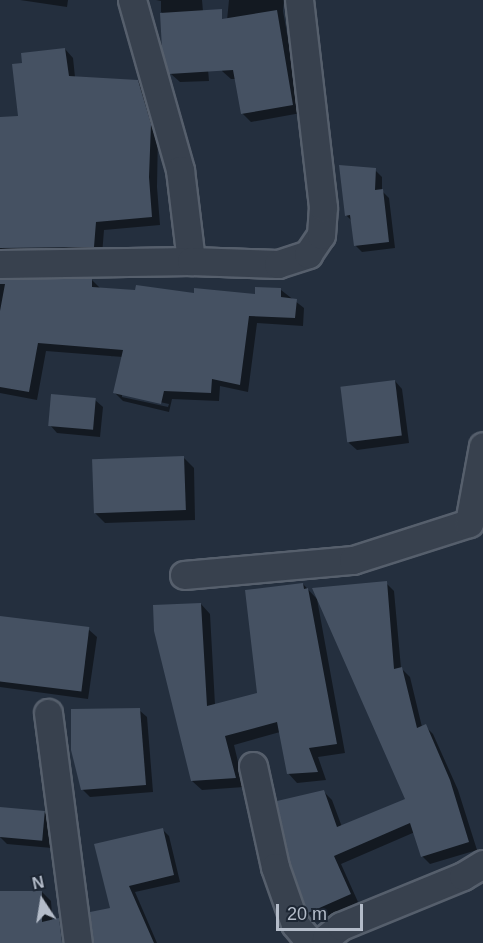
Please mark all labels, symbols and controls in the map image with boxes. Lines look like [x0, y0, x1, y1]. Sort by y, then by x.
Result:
north arrow [12, 871, 72, 931]
text: N [31, 873, 46, 892]
scale bar [279, 892, 366, 930]
text: 20 m [287, 904, 327, 924]

